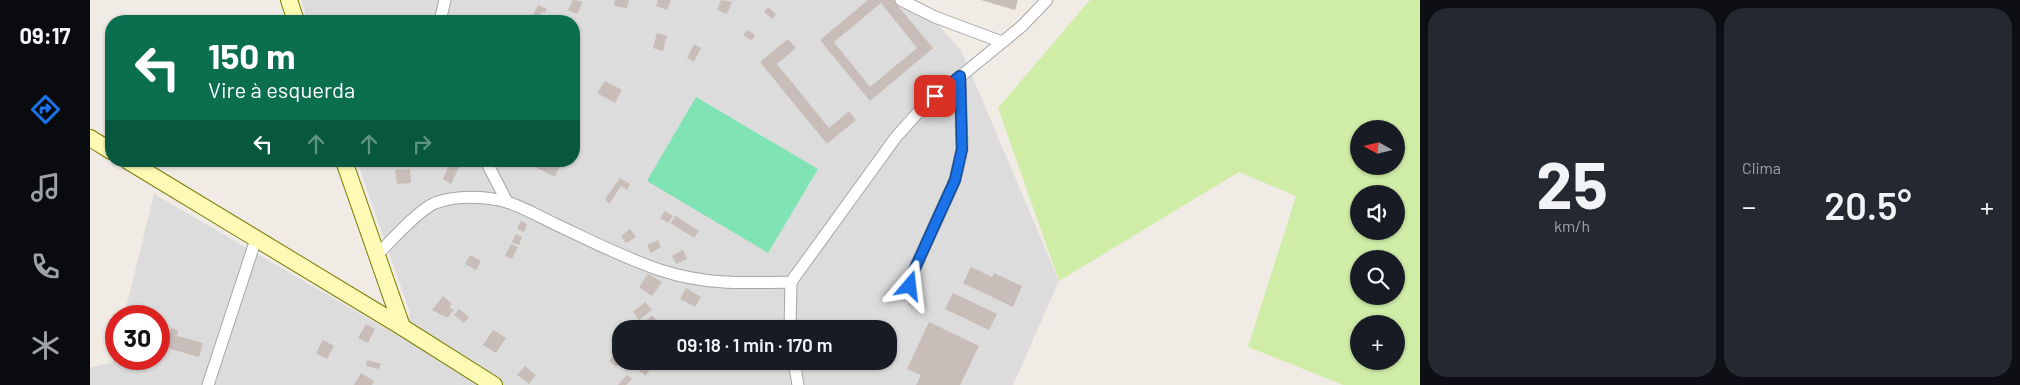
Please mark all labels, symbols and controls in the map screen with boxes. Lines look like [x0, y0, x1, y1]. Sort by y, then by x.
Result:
text: 09:17 [20, 22, 70, 48]
text: 150 m [208, 34, 295, 76]
icon: left [125, 35, 190, 100]
pin [914, 75, 956, 117]
text: Vire à esquerda [208, 76, 355, 102]
icon: arrive [921, 82, 949, 110]
icon: directions [28, 92, 63, 127]
north arrow [1350, 120, 1405, 175]
map controls [1350, 120, 1405, 370]
icon: left [249, 130, 277, 158]
icon: ahead [302, 130, 330, 158]
icon: ahead [355, 130, 383, 158]
icon: right [408, 130, 436, 158]
text: 25 [1536, 144, 1608, 222]
text: Clima [1742, 158, 1781, 177]
icon: music [28, 170, 63, 205]
text: 20.5° [1824, 182, 1912, 228]
button: sound [1350, 185, 1405, 240]
text: − [1742, 189, 1756, 223]
text: + [1980, 189, 1994, 223]
text: km/h [1554, 216, 1590, 235]
icon: phone [28, 249, 63, 284]
button: search [1350, 250, 1405, 305]
position arrow [883, 259, 935, 311]
speed limit sign: 30 [105, 305, 170, 370]
button: + [1350, 315, 1405, 370]
icon: climate [28, 328, 63, 363]
text: 09:18 · 1 min · 170 m [677, 333, 832, 356]

